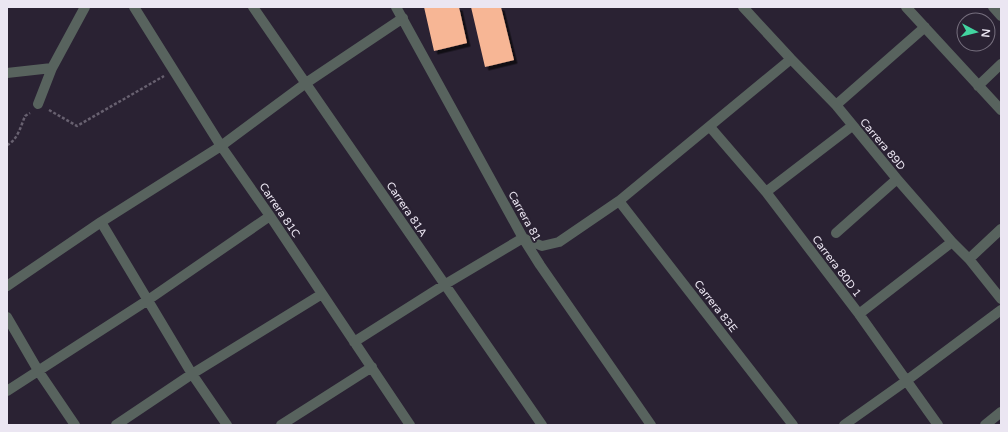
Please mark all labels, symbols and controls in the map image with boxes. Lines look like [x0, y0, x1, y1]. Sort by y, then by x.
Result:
north arrow [956, 12, 996, 52]
text: N [978, 28, 992, 38]
street label: Carrera 89D [857, 116, 908, 173]
street label: Carrera 81A [383, 179, 430, 239]
street label: Carrera 81C [257, 181, 303, 240]
street label: Carrera 81 [505, 189, 544, 244]
street label: Carrera 80D 1 [809, 233, 864, 300]
street label: Carrera 83E [691, 278, 740, 335]

